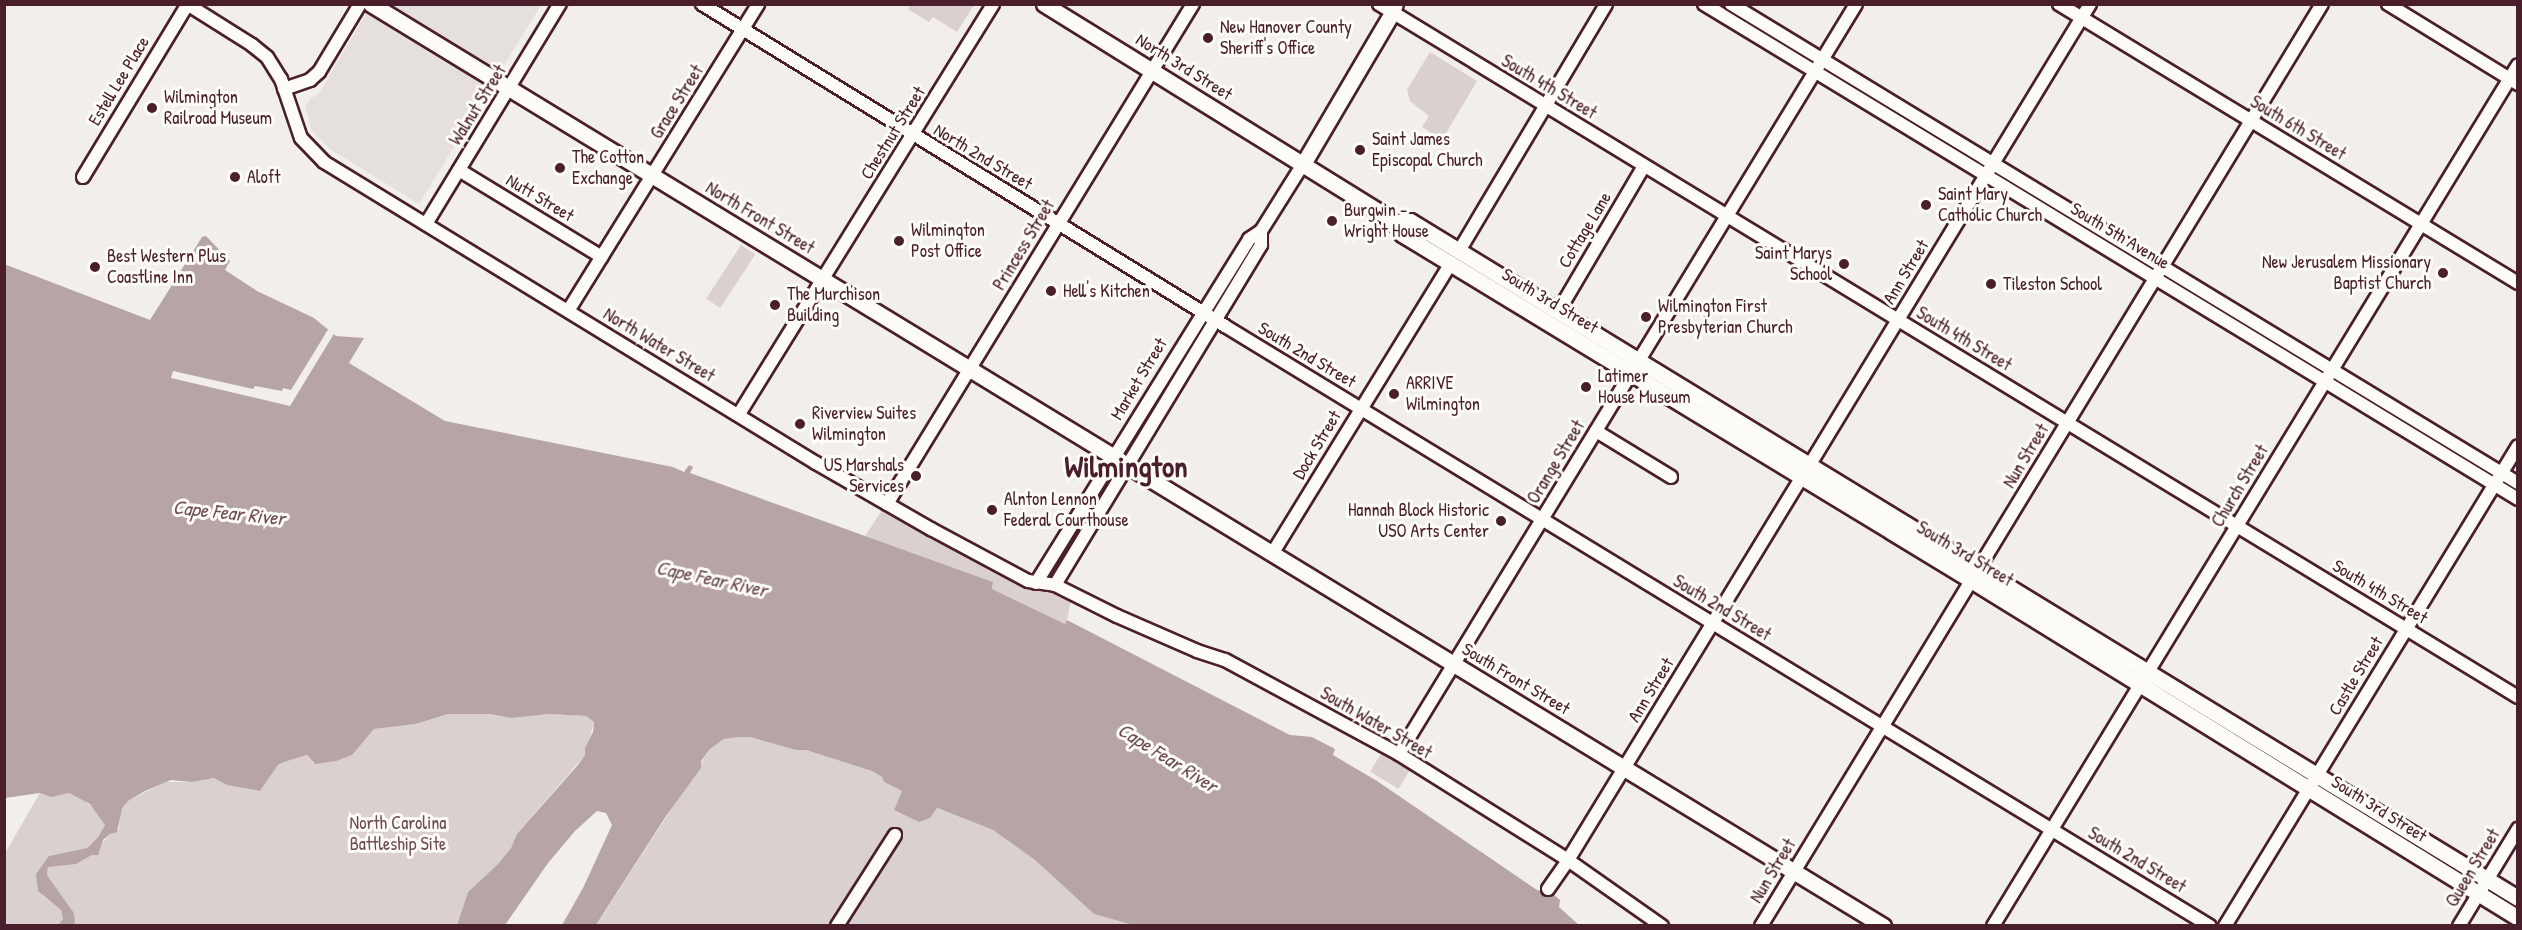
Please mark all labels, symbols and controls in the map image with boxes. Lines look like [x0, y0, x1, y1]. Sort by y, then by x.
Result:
place label: New Hanover County Sheriff's Office [1220, 17, 1352, 60]
street label: North 3rd Street [1132, 29, 1236, 105]
marker: New Hanover County Sheriff's Office [1201, 31, 1215, 45]
street label: Estell Lee Place [84, 33, 154, 129]
street label: South 4th Street [1498, 50, 1600, 124]
street label: Walnut Street [445, 61, 511, 149]
street label: Grace Street [646, 61, 708, 143]
street label: Chestnut Street [856, 83, 930, 183]
place label: Wilmington Railroad Museum [164, 87, 272, 130]
street label: South 6th Street [2246, 91, 2350, 165]
marker: Wilmington Railroad Museum [145, 101, 159, 115]
street label: North 2nd Street [930, 119, 1036, 195]
place label: Saint James Episcopal Church [1372, 129, 1483, 172]
marker: Saint James Episcopal Church [1353, 143, 1367, 157]
place label: The Cotton Exchange [572, 147, 644, 190]
marker: The Cotton Exchange [553, 161, 567, 175]
place label: Aloft [247, 166, 280, 188]
street label: Nutt Street [502, 169, 578, 227]
marker: Aloft [228, 170, 242, 184]
street label: North Front Street [702, 177, 818, 259]
place label: Saint Mary Catholic Church [1938, 184, 2042, 226]
street label: Cottage Lane [1554, 188, 1616, 272]
street label: Princess Street [989, 196, 1059, 294]
marker: Saint Mary Catholic Church [1919, 198, 1933, 212]
street label: South 5th Avenue [2067, 198, 2173, 274]
place label: Burgwin - Wright House [1344, 200, 1429, 242]
marker: Burgwin - Wright House [1325, 214, 1339, 228]
place label: Wilmington Post Office [911, 220, 985, 262]
marker: Wilmington Post Office [892, 234, 906, 248]
street label: Ann Street [1878, 236, 1934, 308]
place label: Saint Marys School [1755, 243, 1832, 286]
place label: Best Western Plus Coastline Inn [107, 246, 226, 288]
place label: New Jerusalem Missionary Baptist Church [2262, 252, 2431, 294]
marker: Saint Marys School [1837, 257, 1851, 271]
marker: Best Western Plus Coastline Inn [88, 260, 102, 274]
street label: South 3rd Street [1498, 264, 1602, 338]
marker: New Jerusalem Missionary Baptist Church [2436, 266, 2450, 280]
place label: Tileston School [2003, 273, 2102, 295]
marker: Tileston School [1984, 277, 1998, 291]
place label: Hell's Kitchen [1063, 280, 1150, 302]
place label: The Murchison Building [787, 284, 880, 326]
marker: Hell's Kitchen [1044, 284, 1058, 298]
place label: Wilmington First Presbyterian Church [1658, 296, 1792, 338]
marker: The Murchison Building [768, 298, 782, 312]
street label: South 4th Street [1913, 302, 2015, 376]
street label: North Water Street [599, 303, 719, 387]
marker: Wilmington First Presbyterian Church [1639, 310, 1653, 324]
street label: South 2nd Street [1254, 317, 1360, 393]
street label: Market Street [1106, 334, 1172, 424]
place label: Latimer House Museum [1598, 366, 1691, 409]
place label: ARRIVE Wilmington [1406, 373, 1480, 416]
marker: Latimer House Museum [1579, 380, 1593, 394]
marker: ARRIVE Wilmington [1387, 387, 1401, 401]
place label: Riverview Suites Wilmington [812, 403, 916, 446]
street label: Dock Street [1288, 407, 1346, 483]
street label: Orange Street [1523, 416, 1589, 508]
marker: Riverview Suites Wilmington [793, 417, 807, 431]
street label: Nun Street [1998, 420, 2054, 492]
street label: Church Street [2207, 441, 2273, 531]
district label: Wilmington [1064, 448, 1188, 484]
place label: US Marshals Services [824, 455, 904, 498]
marker: US Marshals Services [909, 469, 923, 483]
place label: Alnton Lennon Federal Courthouse [1004, 489, 1129, 532]
water label: Cape Fear River [172, 494, 286, 530]
place label: Hannah Block Historic USO Arts Center [1348, 500, 1489, 542]
marker: Alnton Lennon Federal Courthouse [985, 503, 999, 517]
marker: Hannah Block Historic USO Arts Center [1494, 514, 1508, 528]
street label: South 3rd Street [1913, 517, 2017, 591]
water label: Cape Fear River [654, 555, 770, 601]
street label: South 4th Street [2329, 555, 2431, 629]
street label: South 2nd Street [1669, 570, 1775, 646]
street label: Castle Street [2324, 633, 2388, 719]
street label: South Front Street [1458, 638, 1574, 720]
street label: Ann Street [1623, 654, 1679, 726]
street label: South Water Street [1316, 682, 1436, 764]
water label: Cape Fear River [1114, 717, 1222, 797]
street label: South 3rd Street [2327, 771, 2431, 847]
park label: North Carolina Battleship Site [350, 813, 446, 856]
street label: South 2nd Street [2084, 822, 2190, 898]
street label: Queen Street [2441, 825, 2505, 911]
street label: Nun Street [1745, 835, 1801, 907]

